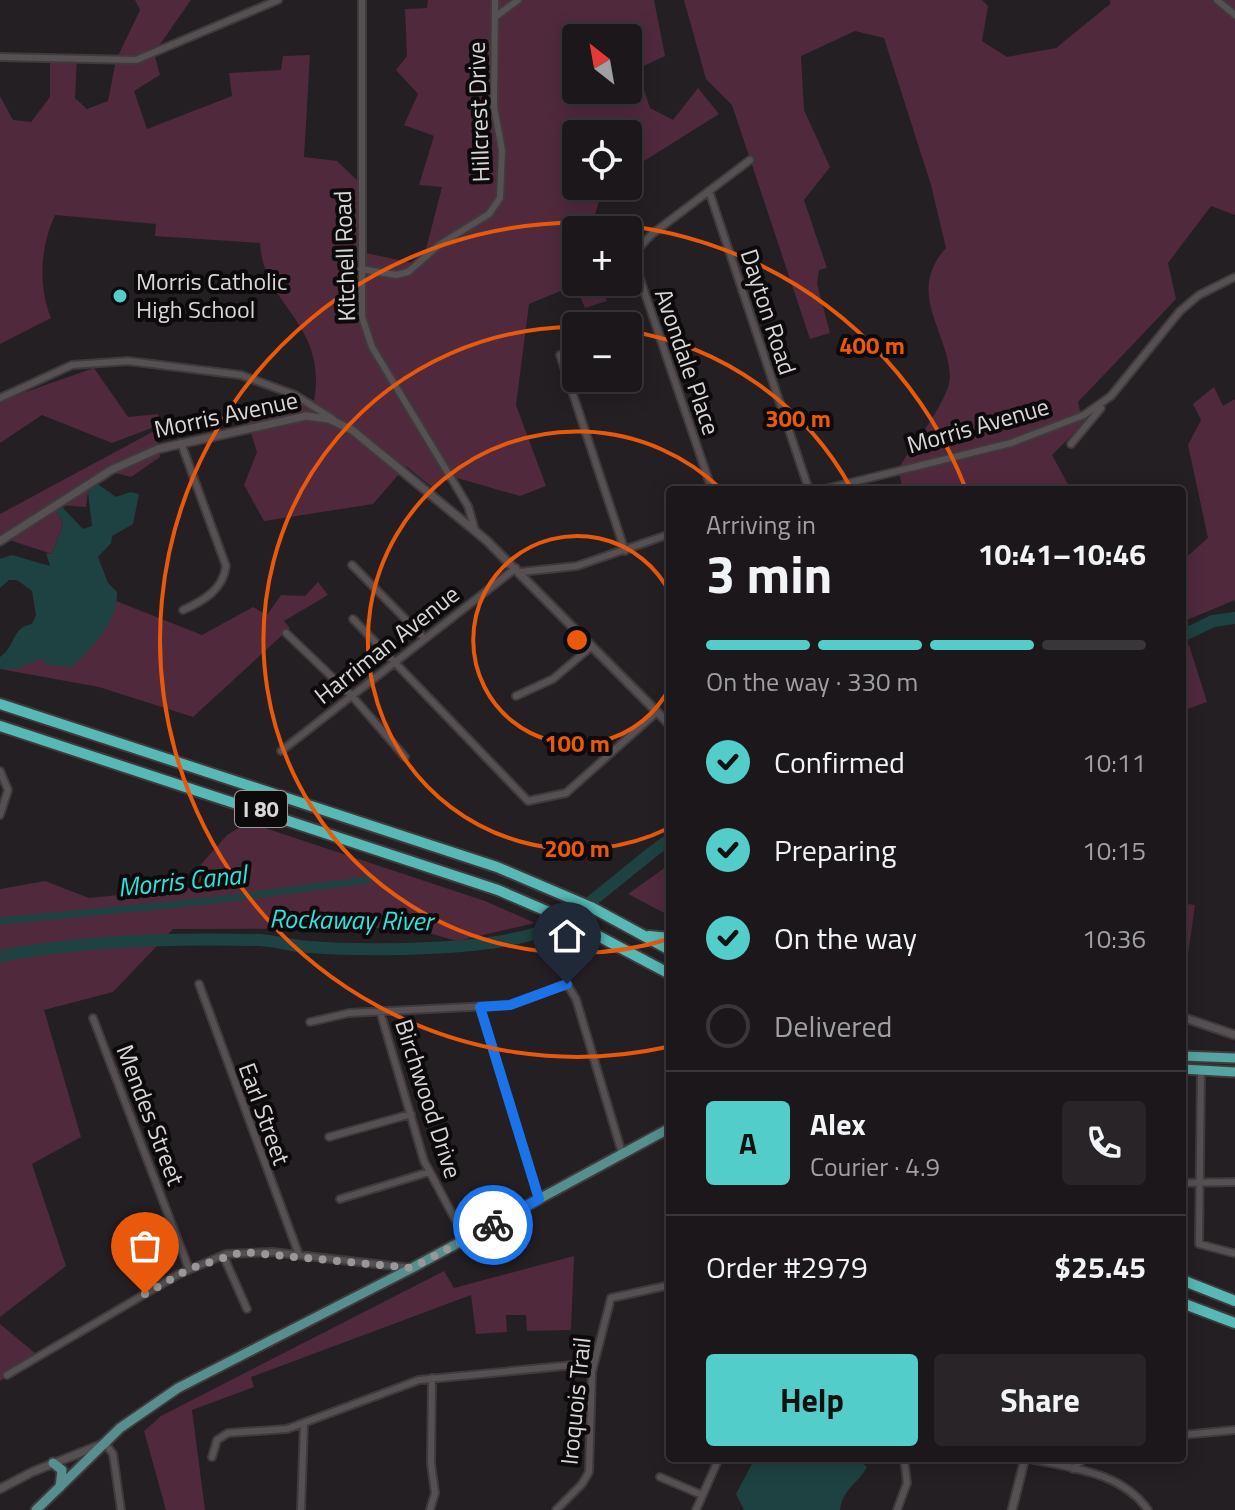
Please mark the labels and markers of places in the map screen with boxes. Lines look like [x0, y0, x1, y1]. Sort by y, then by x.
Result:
place label: Morris Catholic High School [136, 263, 287, 327]
marker: Morris Catholic High School [111, 287, 129, 305]
centre of rings [563, 626, 591, 654]
pin [533, 902, 601, 984]
pin [111, 1212, 179, 1294]

